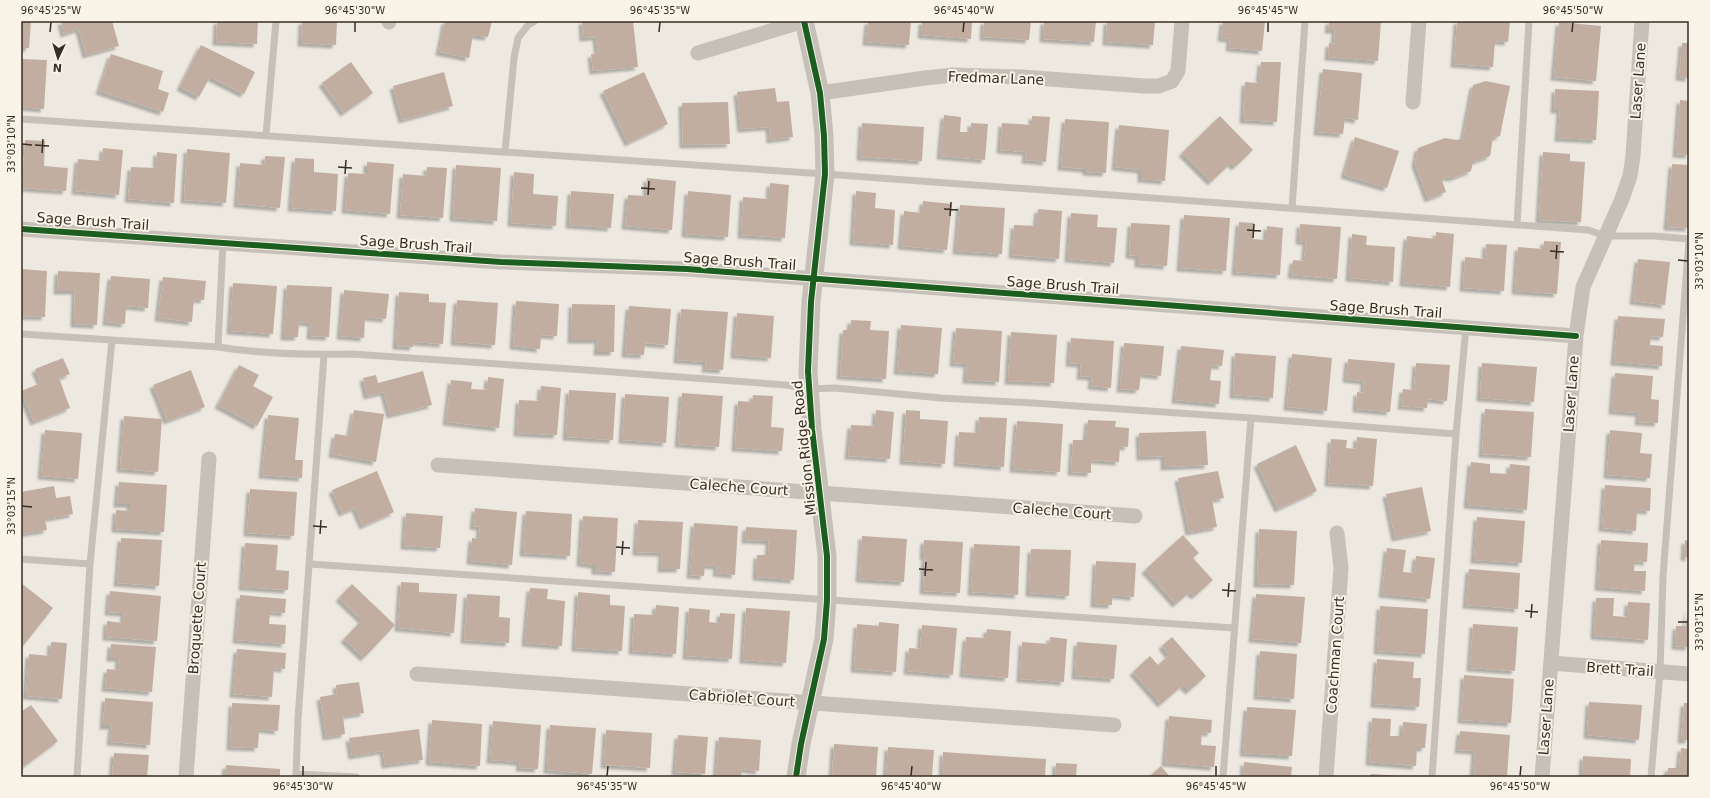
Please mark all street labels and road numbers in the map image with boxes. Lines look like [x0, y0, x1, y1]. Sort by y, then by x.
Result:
street label: Laser Lane [1627, 42, 1649, 120]
street label: Fredmar Lane [948, 68, 1044, 88]
street label: Sage Brush Trail [36, 209, 150, 233]
street label: Sage Brush Trail [359, 232, 473, 256]
street label: Sage Brush Trail [683, 249, 797, 273]
street label: Sage Brush Trail [1006, 273, 1120, 297]
street label: Sage Brush Trail [1329, 297, 1443, 321]
street label: Laser Lane [1560, 355, 1582, 433]
street label: Mission Ridge Road [789, 380, 819, 516]
street label: Caleche Court [689, 476, 789, 498]
street label: Caleche Court [1012, 500, 1112, 522]
street label: Broquette Court [185, 561, 209, 675]
street label: Coachman Court [1323, 595, 1347, 714]
street label: Brett Trail [1586, 659, 1654, 679]
street label: Laser Lane [1535, 678, 1557, 756]
street label: Cabriolet Court [688, 686, 796, 710]

